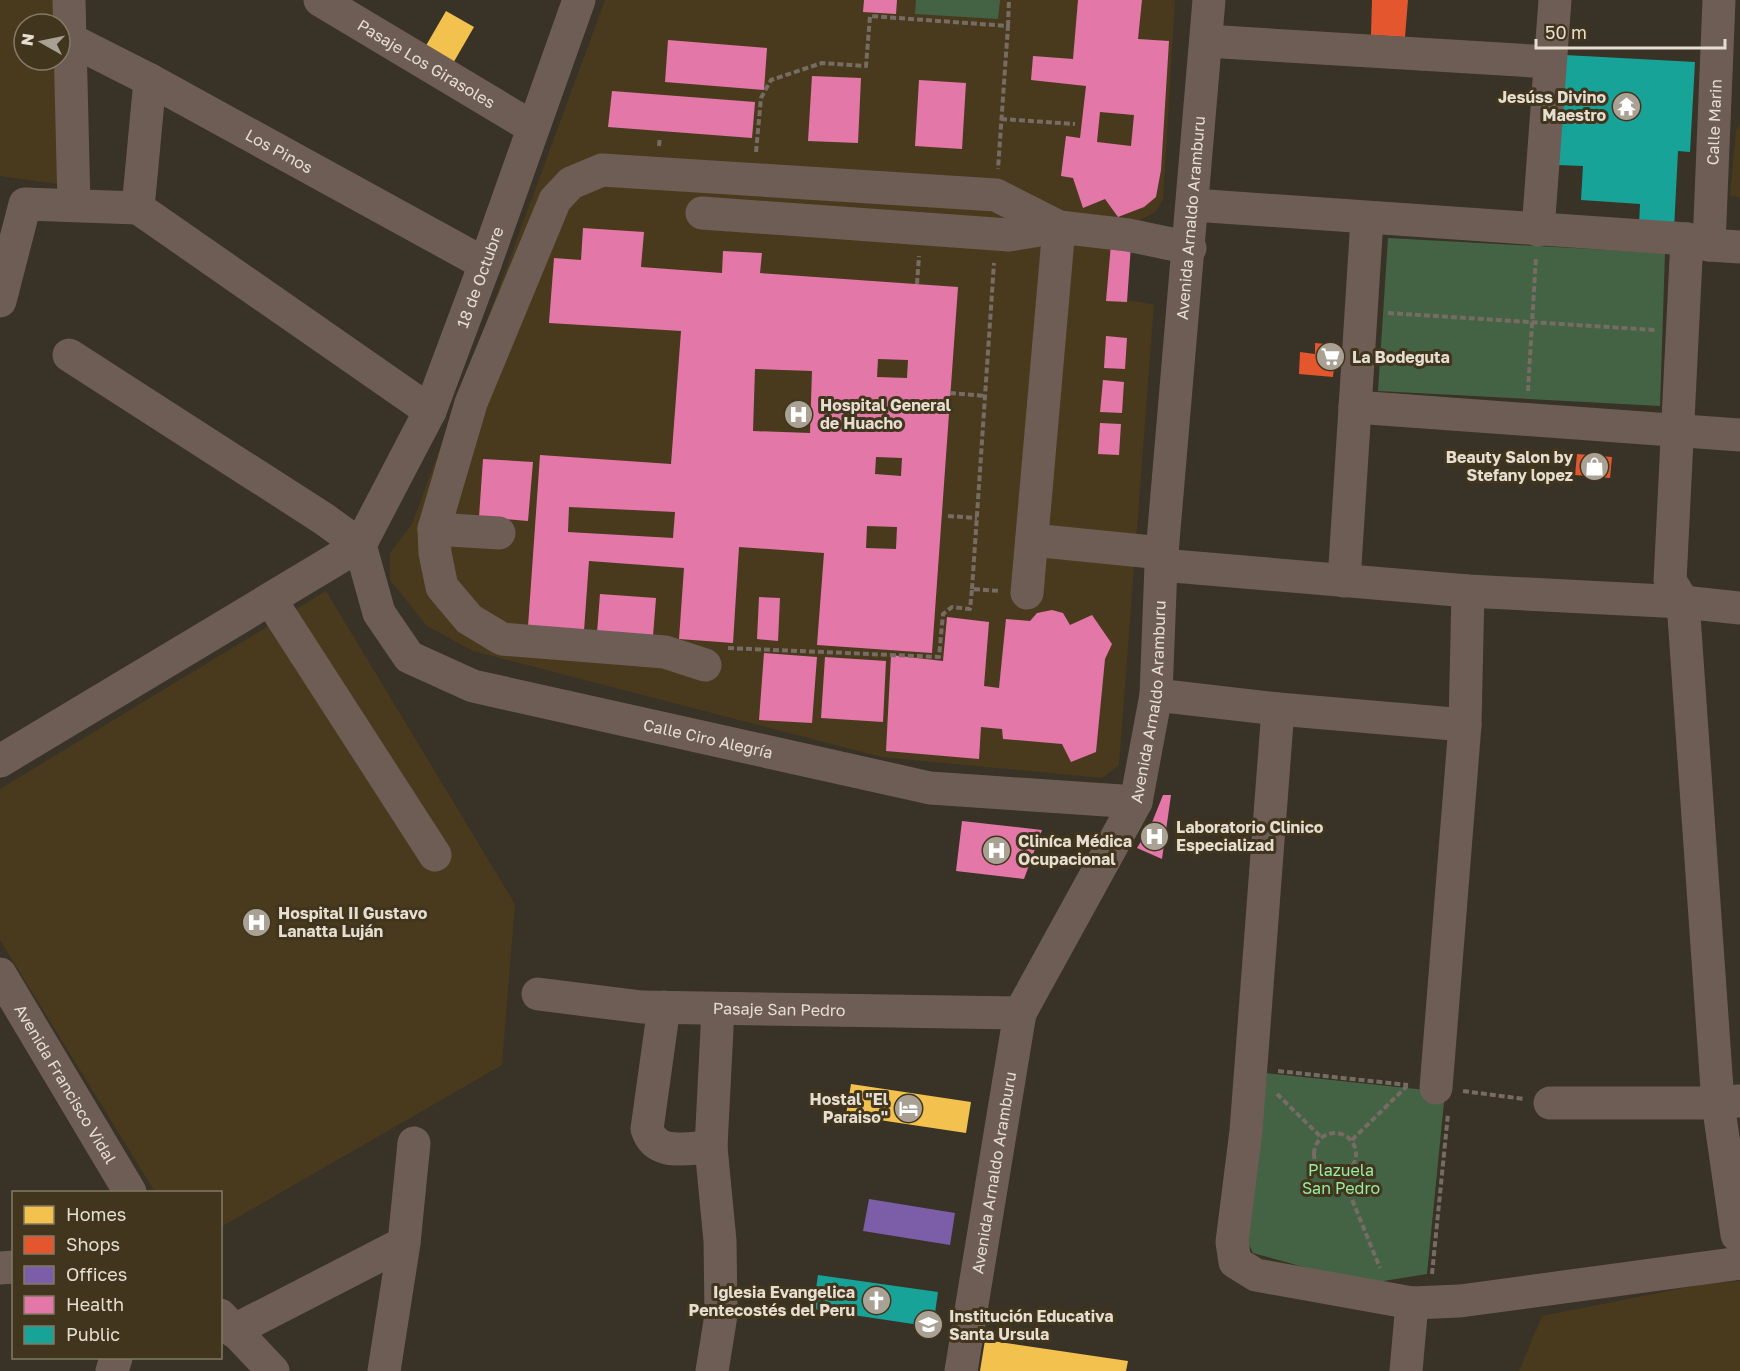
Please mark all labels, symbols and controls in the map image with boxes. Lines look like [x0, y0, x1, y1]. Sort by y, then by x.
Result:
north arrow [12, 12, 72, 72]
scale bar [1536, 12, 1725, 50]
street label: Pasaje Los Girasoles [354, 15, 499, 113]
text: 50 m [1545, 21, 1587, 43]
text: N [16, 32, 38, 47]
street label: Calle Marin [1702, 78, 1726, 166]
place label: Jesúss Divino Maestro [1498, 87, 1606, 125]
temple icon: Jesúss Divino Maestro [1611, 90, 1643, 122]
street label: Avenida Arnaldo Aramburu [1172, 115, 1209, 321]
street label: Los Pinos [242, 124, 316, 178]
street label: 18 de Octubre [452, 224, 508, 331]
supermarket icon: La Bodeguta [1315, 341, 1347, 373]
place label: La Bodeguta [1352, 347, 1450, 367]
place label: Hospital General de Huacho [820, 395, 952, 433]
hospital icon: Hospital General de Huacho [783, 398, 815, 430]
place label: Beauty Salon by Stefany lopez [1446, 447, 1573, 485]
shop icon: Beauty Salon by Stefany lopez [1578, 450, 1610, 482]
street label: Avenida Arnaldo Aramburu [1126, 600, 1170, 805]
street label: Calle Ciro Alegría [641, 714, 775, 763]
place label: Laboratorio Clinico Especializad [1176, 817, 1324, 855]
hospital icon: Laboratorio Clinico Especializad [1139, 820, 1171, 852]
place label: Cliníca Médica Ocupacional [1018, 831, 1132, 869]
hospital icon: Cliníca Médica Ocupacional [981, 834, 1013, 866]
place label: Hospital II Gustavo Lanatta Luján [278, 903, 428, 941]
hospital icon: Hospital II Gustavo Lanatta Luján [241, 906, 273, 938]
street label: Pasaje San Pedro [713, 998, 846, 1020]
street label: Avenida Francisco Vidal [10, 1001, 121, 1167]
street label: Avenida Arnaldo Aramburu [967, 1070, 1020, 1275]
place label: Hostal "El Paraiso" [810, 1089, 889, 1127]
hotel icon: Hostal "El Paraiso" [893, 1092, 925, 1124]
park label: Plazuela San Pedro [1302, 1160, 1380, 1198]
legend [12, 1191, 222, 1359]
text: Homes [66, 1203, 126, 1225]
text: Shops [66, 1233, 120, 1255]
text: Offices [66, 1263, 127, 1285]
place label: Iglesia Evangelica Pentecostés del Peru [689, 1282, 855, 1320]
church icon: Iglesia Evangelica Pentecostés del Peru [860, 1285, 892, 1317]
text: Health [66, 1293, 124, 1315]
place label: Institución Educativa Santa Ursula [949, 1306, 1113, 1344]
school or university icon: Institución Educativa Santa Ursula [912, 1309, 944, 1341]
text: Public [66, 1323, 120, 1345]

